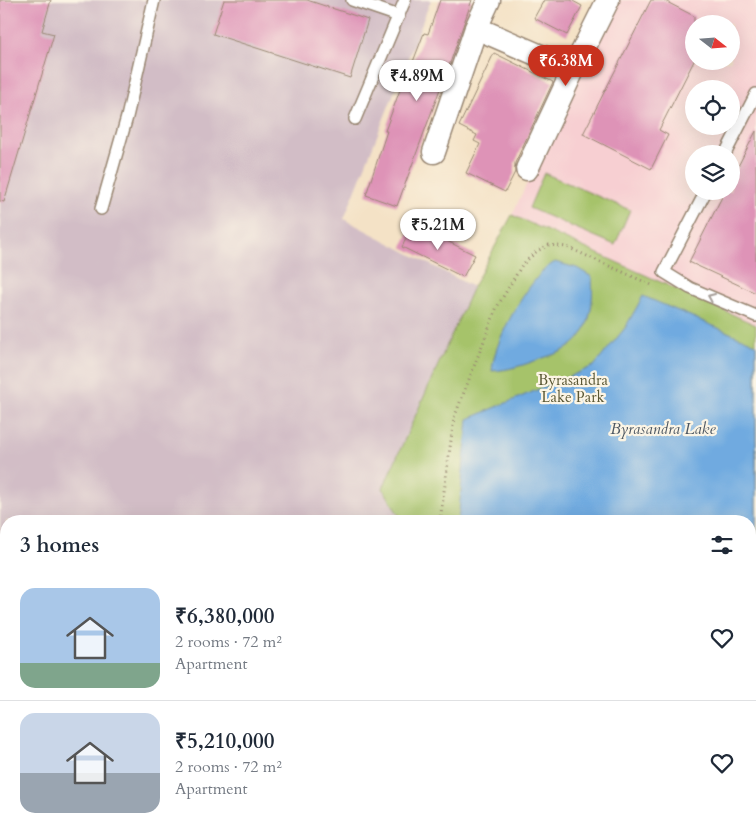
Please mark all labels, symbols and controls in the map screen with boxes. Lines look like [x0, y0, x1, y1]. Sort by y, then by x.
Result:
north arrow [685, 15, 740, 70]
map controls [685, 15, 740, 200]
pin: ₹6.38M [525, 44, 607, 87]
text: ₹6.38M [539, 50, 593, 72]
pin: ₹4.89M [376, 59, 458, 102]
text: ₹4.89M [390, 65, 444, 87]
button: locate [685, 80, 740, 135]
button: layers [685, 145, 740, 200]
pin: ₹5.21M [397, 208, 479, 251]
text: ₹5.21M [411, 214, 465, 236]
one-way arrow [707, 292, 716, 303]
park label: Byrasandra Lake Park [538, 370, 609, 407]
water label: Byrasandra Lake [610, 418, 717, 440]
text: 3 homes [20, 531, 99, 560]
icon: filters [708, 531, 736, 559]
text: ₹6,380,000 [175, 602, 275, 631]
icon: home [60, 608, 120, 668]
icon: heart [708, 624, 736, 652]
text: 2 rooms · 72 m² [175, 631, 282, 653]
text: Apartment [175, 653, 248, 675]
text: ₹5,210,000 [175, 727, 275, 756]
icon: home [60, 733, 120, 793]
icon: heart [708, 749, 736, 777]
text: 2 rooms · 72 m² [175, 756, 282, 778]
text: Apartment [175, 778, 248, 800]

